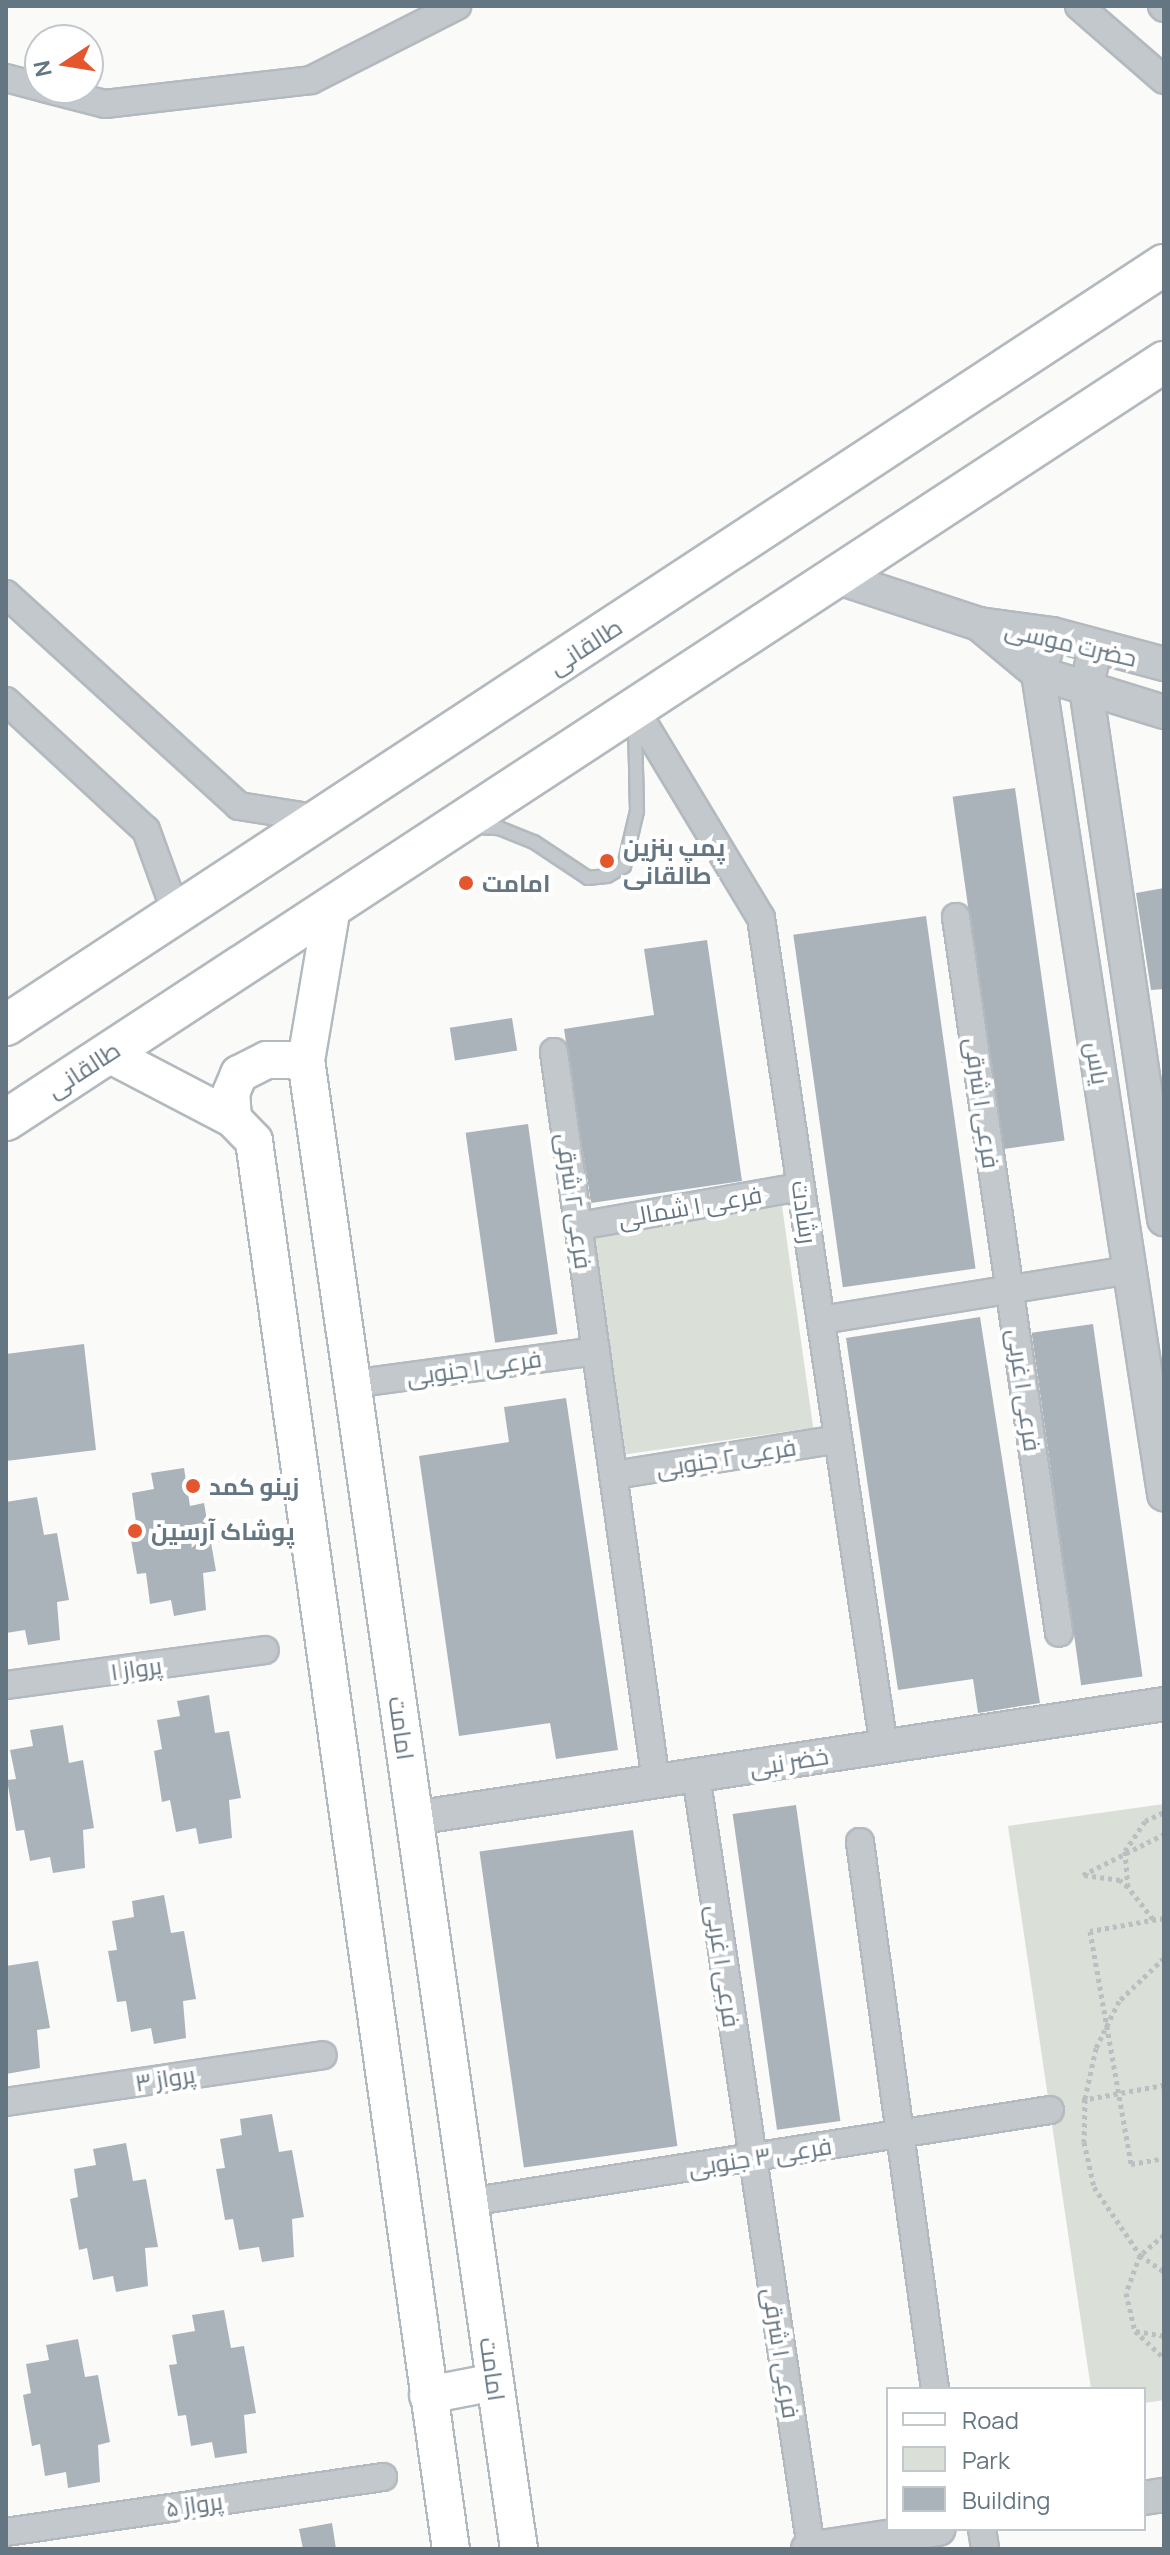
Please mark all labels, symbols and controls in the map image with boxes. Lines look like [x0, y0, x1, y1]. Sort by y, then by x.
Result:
north arrow [24, 24, 104, 104]
text: N [26, 58, 59, 79]
street label: طالقانی [543, 612, 627, 680]
street label: حضرت موسی [1002, 614, 1140, 672]
place label: پمپ بنزین طالقانی [623, 833, 725, 889]
marker: پمپ بنزین طالقانی [598, 852, 616, 870]
place label: امامت [482, 869, 550, 897]
marker: امامت [457, 874, 475, 892]
street label: طالقانی [41, 1035, 125, 1103]
street label: فرعی ۱ شرقی [960, 1036, 1006, 1170]
street label: یاس [1080, 1040, 1116, 1086]
street label: فرعی ۲ شرقی [551, 1131, 599, 1271]
street label: رشادت [786, 1178, 824, 1246]
street label: فرعی ۱ شمالی [616, 1179, 764, 1233]
street label: فرعی ۱ غربی [1002, 1327, 1048, 1453]
street label: فرعی ۱ جنوبی [405, 1343, 543, 1391]
street label: فرعی ۲ جنوبی [654, 1432, 798, 1482]
place label: زینو کمد [209, 1472, 299, 1500]
marker: زینو کمد [184, 1477, 202, 1495]
place label: پوشاک آرسین [151, 1517, 295, 1545]
marker: پوشاک آرسین [126, 1522, 144, 1540]
street label: پرواز ۱ [108, 1650, 164, 1686]
street label: امامت [383, 1694, 421, 1762]
street label: خضر نبی [747, 1741, 831, 1781]
street label: فرعی ۱ غربی [701, 1903, 747, 2029]
street label: پرواز ۳ [133, 2059, 197, 2097]
street label: فرعی ۳ جنوبی [686, 2130, 834, 2182]
street label: فرعی ۱ شرقی [757, 2286, 807, 2420]
street label: امامت [474, 2335, 512, 2403]
legend [886, 2387, 1146, 2531]
text: Road [962, 2403, 1019, 2436]
text: Park [962, 2443, 1010, 2476]
text: Building [962, 2483, 1050, 2516]
street label: پرواز ۵ [164, 2486, 224, 2522]

